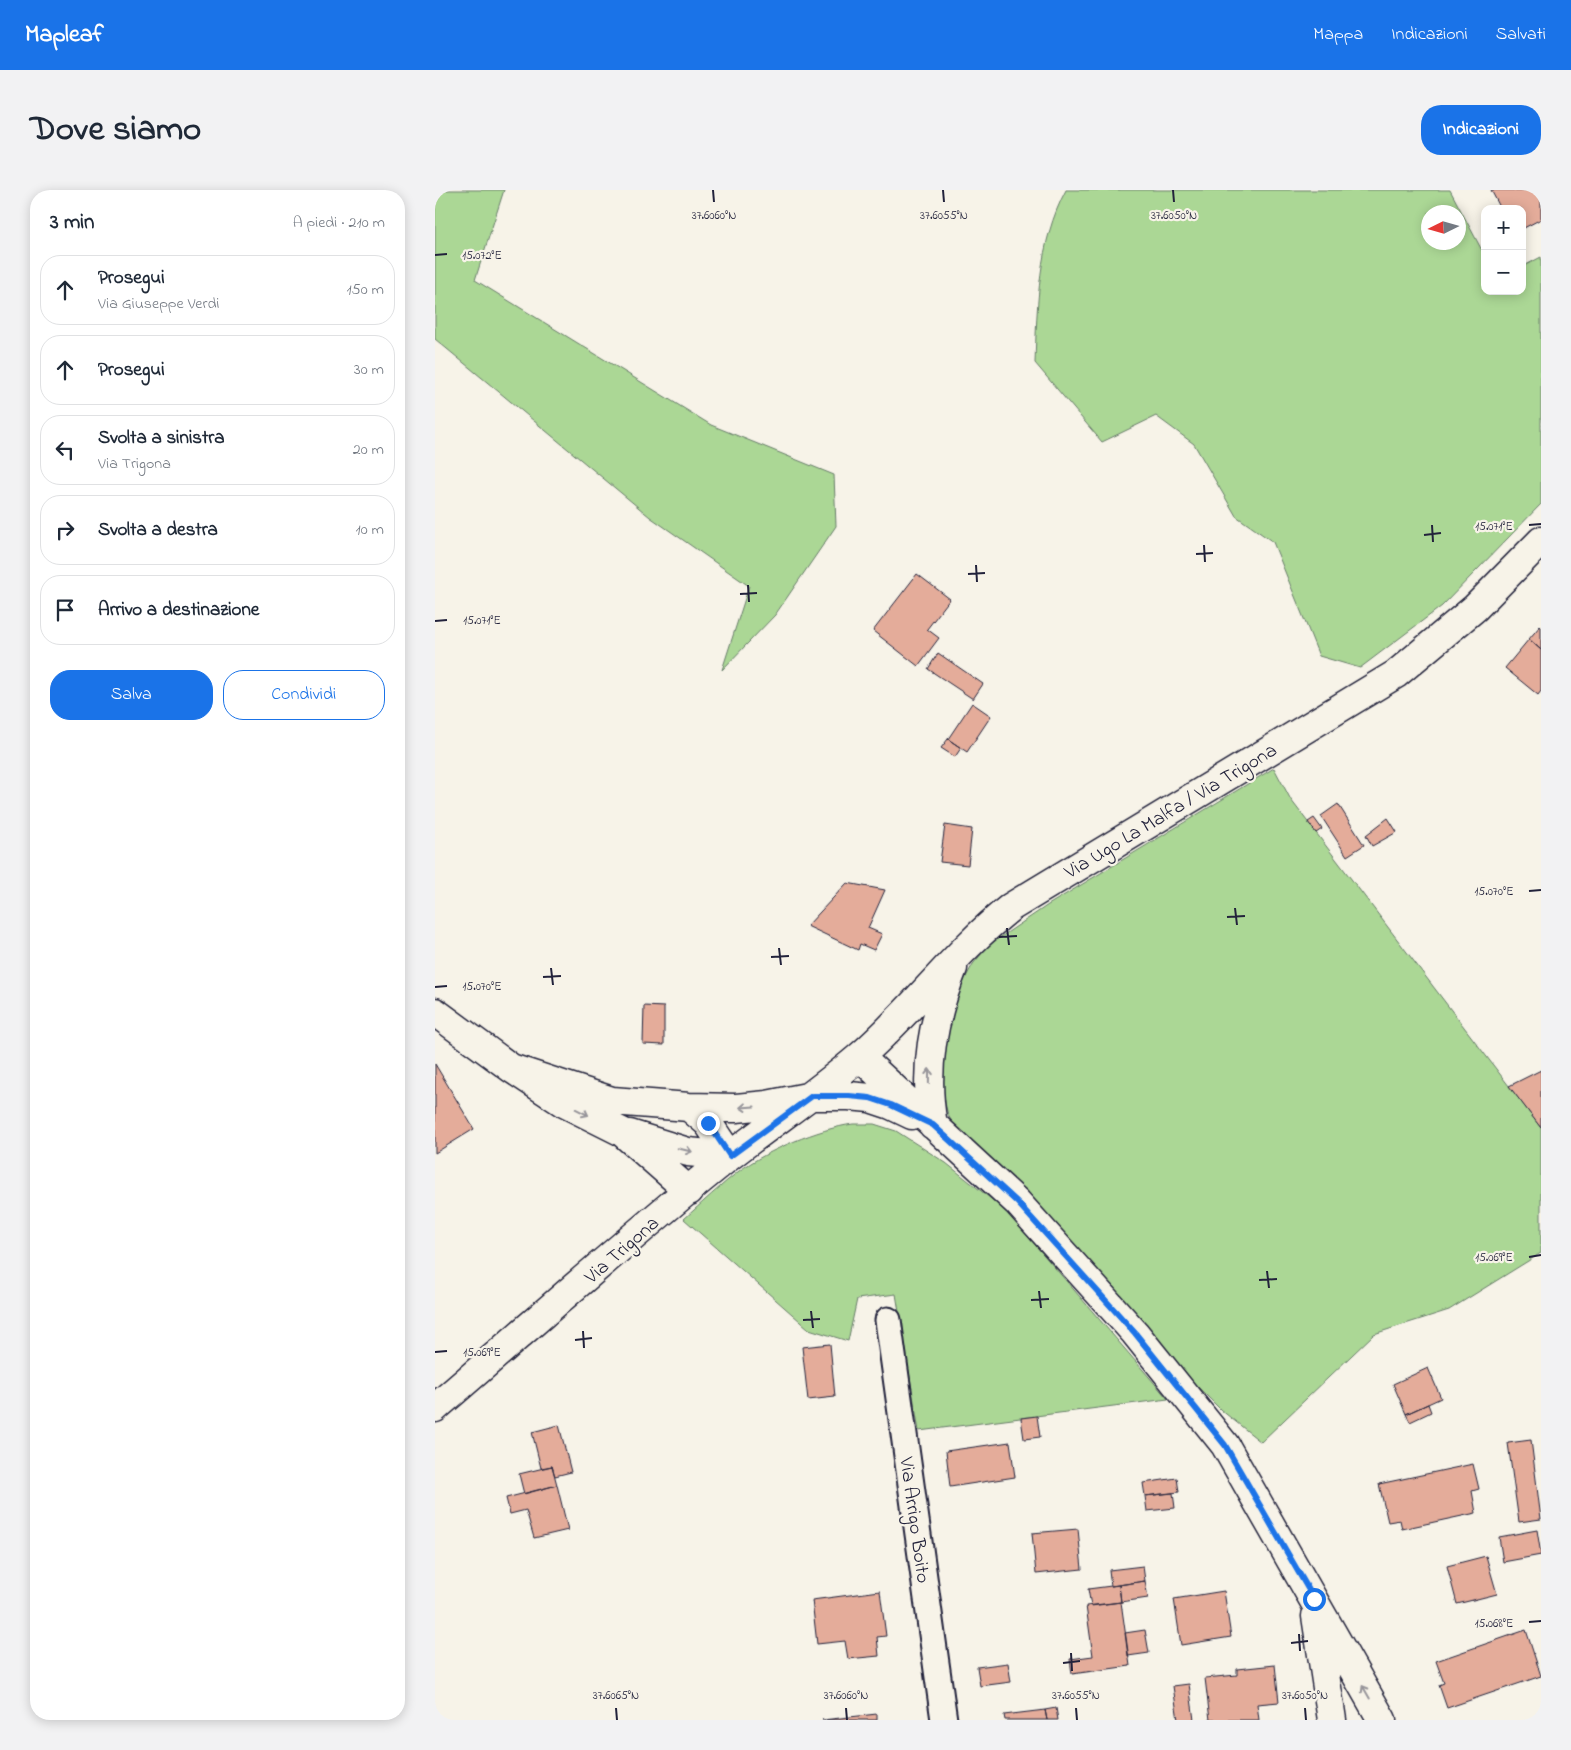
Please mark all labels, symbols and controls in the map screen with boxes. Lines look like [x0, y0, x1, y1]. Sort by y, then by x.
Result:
text: Mapleaf [25, 18, 104, 53]
text: Mappa [1313, 22, 1363, 48]
text: Indicazioni [1391, 22, 1468, 48]
text: Salvati [1496, 22, 1546, 48]
text: Dove siamo [30, 105, 201, 156]
button: Indicazioni [1421, 105, 1541, 155]
north arrow [1421, 205, 1466, 250]
map controls [1481, 205, 1526, 295]
button: + [1481, 205, 1526, 250]
text: 37.6060°N [692, 207, 736, 225]
text: 37.6055°N [920, 207, 968, 225]
text: 37.6050°N [1151, 207, 1197, 225]
text: 3 min [50, 208, 94, 238]
text: A piedi · 210 m [293, 211, 385, 235]
text: 15.072°E [462, 247, 502, 265]
button: − [1481, 250, 1526, 295]
text: Prosegui [98, 265, 165, 292]
icon: ahead [51, 276, 79, 304]
text: 150 m [346, 278, 384, 302]
text: Via Giuseppe Verdi [98, 292, 219, 316]
icon: ahead [51, 356, 79, 384]
text: Prosegui [98, 357, 165, 384]
text: 30 m [354, 358, 384, 382]
text: Svolta a sinistra [98, 425, 225, 452]
icon: left [51, 436, 79, 464]
text: 20 m [353, 438, 384, 462]
text: Via Trigona [98, 452, 171, 476]
icon: right [51, 516, 79, 544]
text: Svolta a destra [98, 517, 218, 544]
text: 10 m [356, 518, 384, 542]
text: 15.071°E [1475, 518, 1513, 536]
icon: arrive [51, 596, 79, 624]
text: Arrivo a destinazione [98, 597, 259, 624]
text: 15.071°E [463, 612, 501, 630]
button: Salva [50, 670, 213, 720]
button: Condividi [223, 670, 385, 720]
street label: Via Ugo La Malfa / Via Trigona [1058, 737, 1284, 889]
text: 15.070°E [1475, 883, 1513, 901]
text: 15.070°E [463, 978, 501, 996]
one-way arrow [924, 1069, 934, 1085]
one-way arrow [739, 1102, 755, 1111]
one-way arrow [574, 1108, 589, 1117]
route end [697, 1112, 720, 1135]
one-way arrow [677, 1146, 693, 1155]
street label: Via Trigona [578, 1210, 667, 1293]
text: 15.069°E [1475, 1249, 1513, 1267]
text: 15.069°E [463, 1344, 501, 1362]
street label: Via Arrigo Boito [889, 1454, 937, 1585]
route start [1303, 1588, 1326, 1611]
text: 15.068°E [1475, 1615, 1513, 1633]
one-way arrow [1361, 1685, 1371, 1699]
text: 37.6065°N [593, 1687, 639, 1705]
text: 37.6060°N [824, 1687, 868, 1705]
text: 37.6055°N [1052, 1687, 1100, 1705]
text: 37.6050°N [1282, 1687, 1328, 1705]

